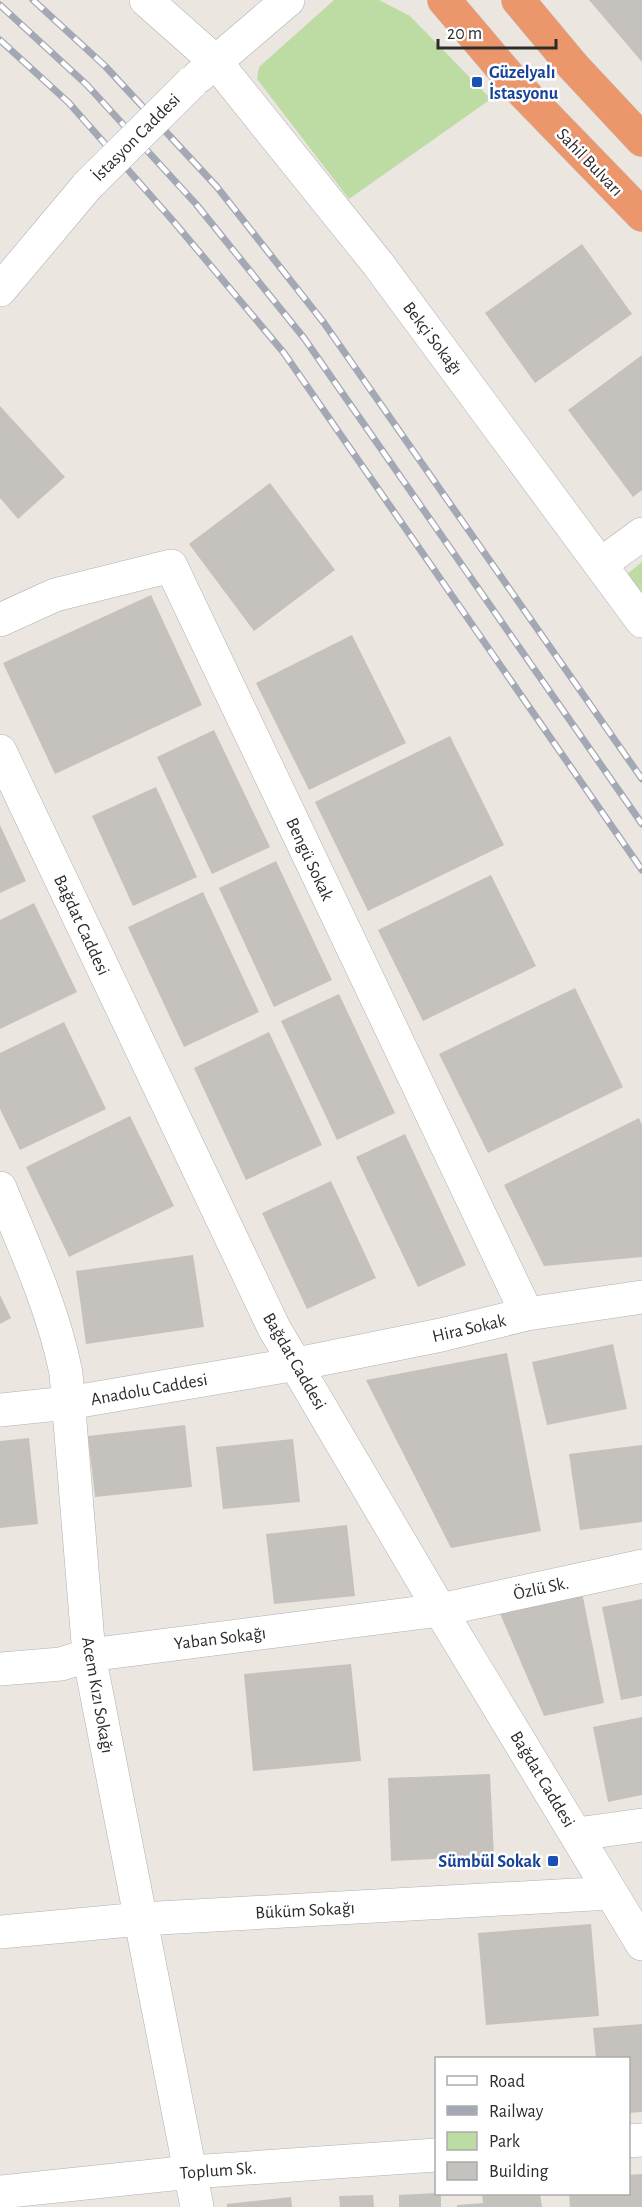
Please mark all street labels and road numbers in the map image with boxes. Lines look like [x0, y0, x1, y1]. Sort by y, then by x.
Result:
street label: İstasyon Caddesi [88, 89, 184, 185]
street label: Sahil Bulvarı [553, 125, 626, 200]
street label: Bekçi Sokağı [399, 299, 465, 378]
street label: Bengü Sokak [282, 815, 336, 904]
street label: Bağdat Caddesi [50, 872, 112, 978]
street label: Bağdat Caddesi [259, 1310, 329, 1413]
street label: Hira Sokak [431, 1312, 509, 1346]
street label: Anadolu Caddesi [89, 1371, 209, 1409]
street label: Özlü Sk. [511, 1572, 571, 1604]
street label: Yaban Sokağı [173, 1624, 267, 1654]
street label: Acem Kızı Sokağı [78, 1636, 116, 1755]
street label: Bağdat Caddesi [506, 1728, 578, 1831]
street label: Büküm Sokağı [255, 1899, 355, 1923]
street label: Toplum Sk. [179, 2159, 257, 2183]

